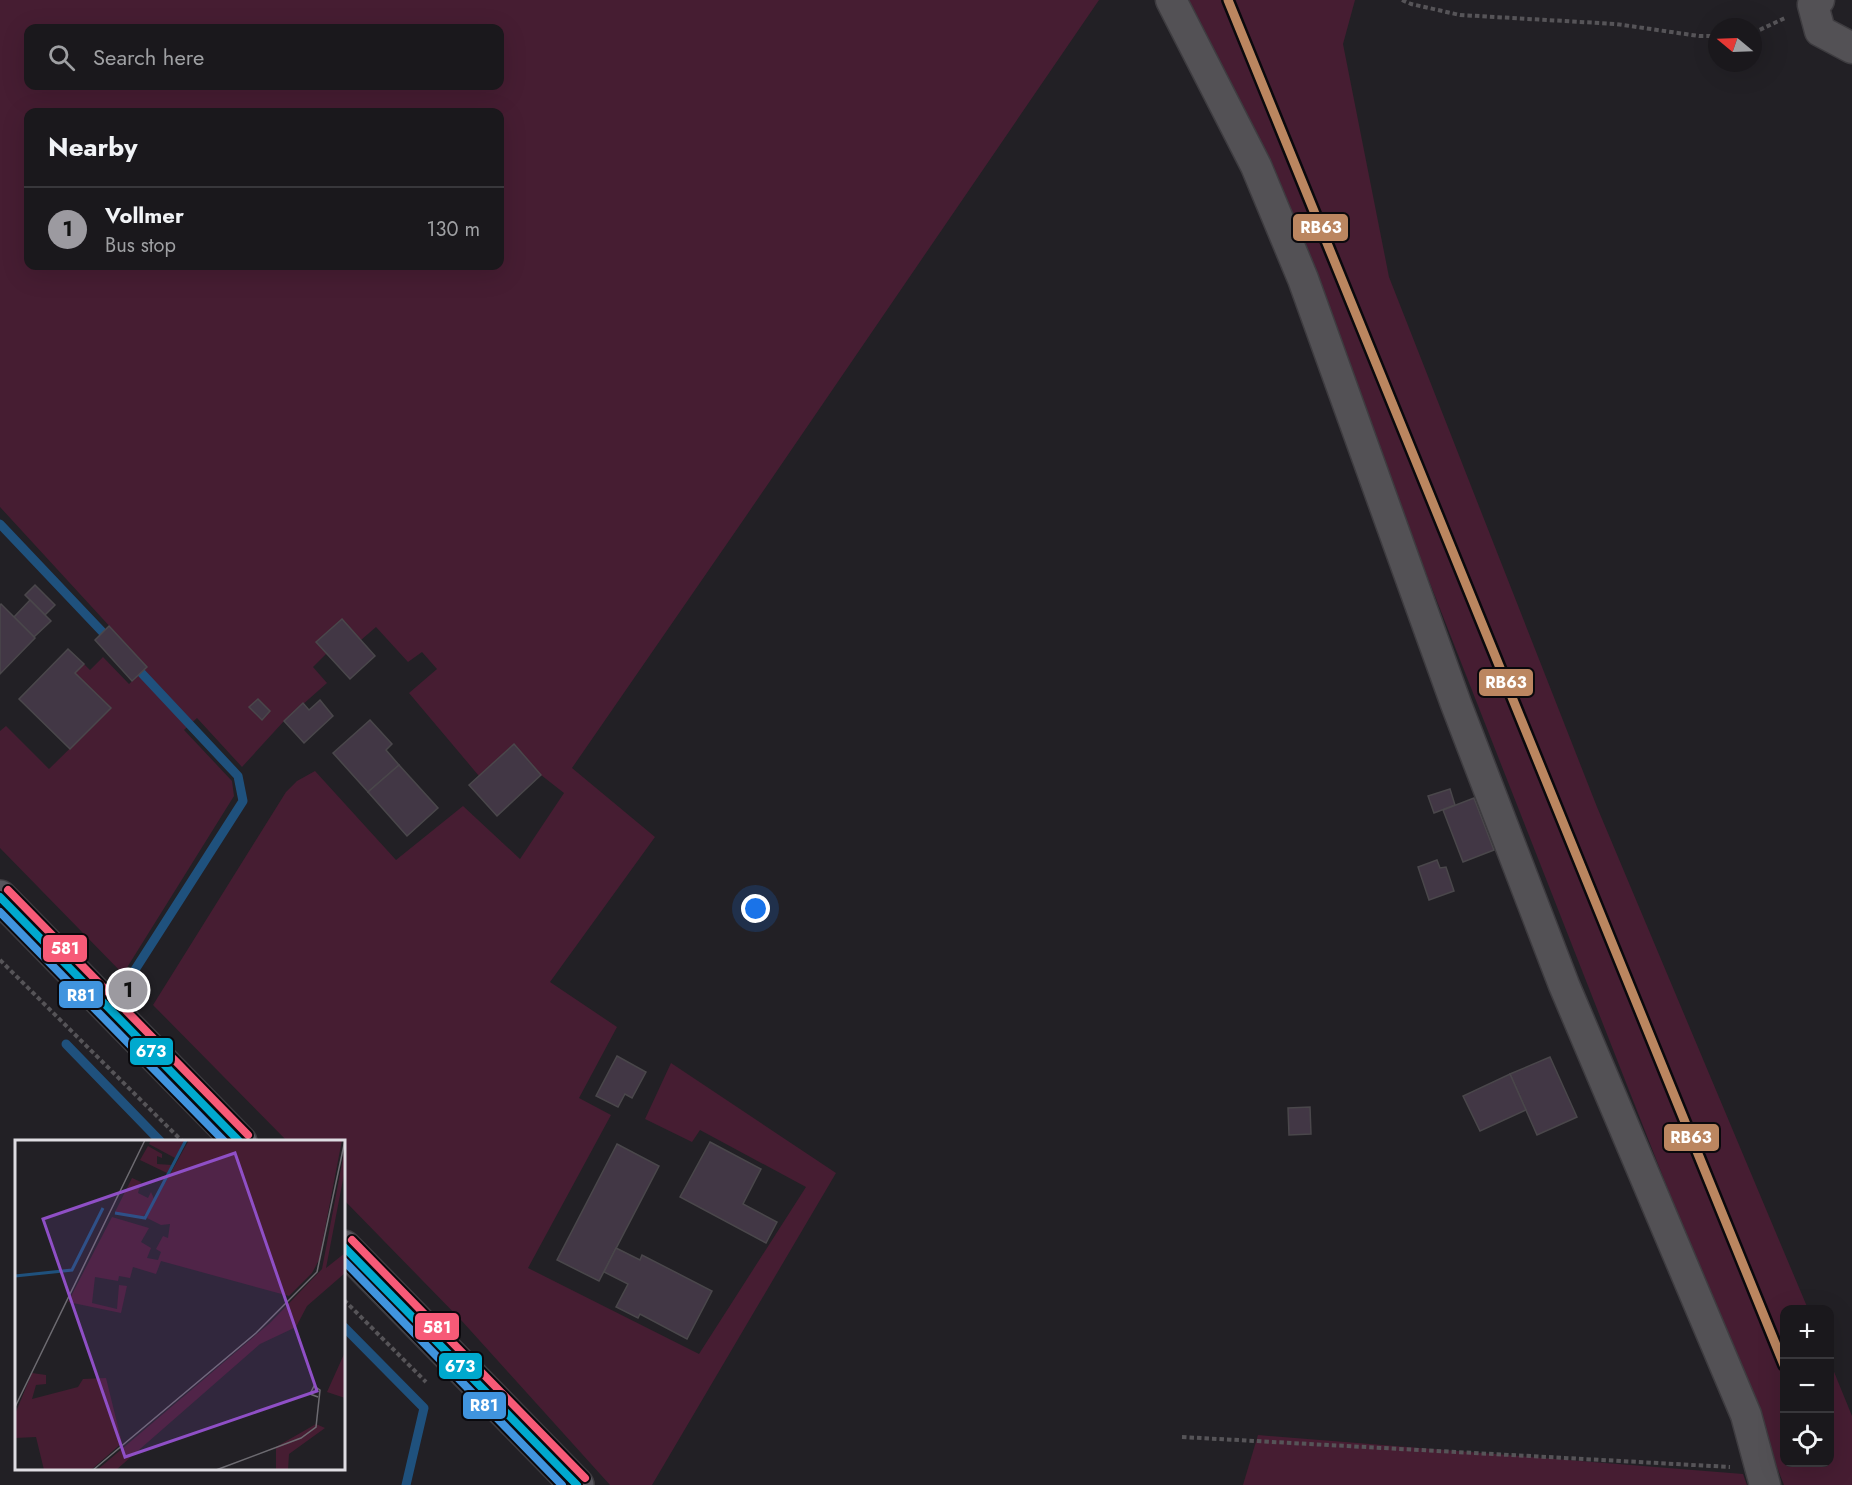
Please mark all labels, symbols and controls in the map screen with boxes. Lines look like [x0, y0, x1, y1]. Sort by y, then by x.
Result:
north arrow [1708, 18, 1762, 72]
search box [24, 24, 504, 90]
icon: search [45, 41, 78, 74]
text: Search here [93, 41, 204, 73]
text: Nearby [48, 128, 137, 166]
text: Vollmer [105, 199, 184, 231]
line badge: RB63 [1292, 213, 1349, 242]
text: 1 [62, 215, 73, 244]
text: 130 m [426, 215, 480, 244]
text: RB63 [1300, 216, 1342, 239]
text: Bus stop [105, 231, 176, 260]
line badge: RB63 [1478, 668, 1534, 697]
text: RB63 [1485, 671, 1527, 694]
your location [741, 894, 770, 923]
line badge: 581 [42, 934, 88, 963]
text: 581 [51, 937, 79, 960]
pin: 1 [108, 968, 148, 1012]
line badge: R81 [58, 980, 104, 1009]
text: R81 [67, 984, 95, 1007]
line badge: 673 [129, 1037, 174, 1066]
text: 673 [136, 1040, 166, 1063]
line badge: RB63 [1663, 1123, 1720, 1152]
text: RB63 [1670, 1126, 1712, 1149]
inset map [15, 1140, 345, 1470]
map controls [1780, 1305, 1834, 1467]
button: + [1780, 1305, 1834, 1359]
line badge: 581 [414, 1312, 460, 1341]
text: 581 [423, 1316, 451, 1339]
line badge: 673 [438, 1352, 483, 1380]
text: 673 [445, 1355, 475, 1378]
button: − [1780, 1359, 1834, 1413]
line badge: R81 [462, 1391, 507, 1420]
text: R81 [470, 1394, 498, 1417]
button: locate [1780, 1413, 1834, 1467]

